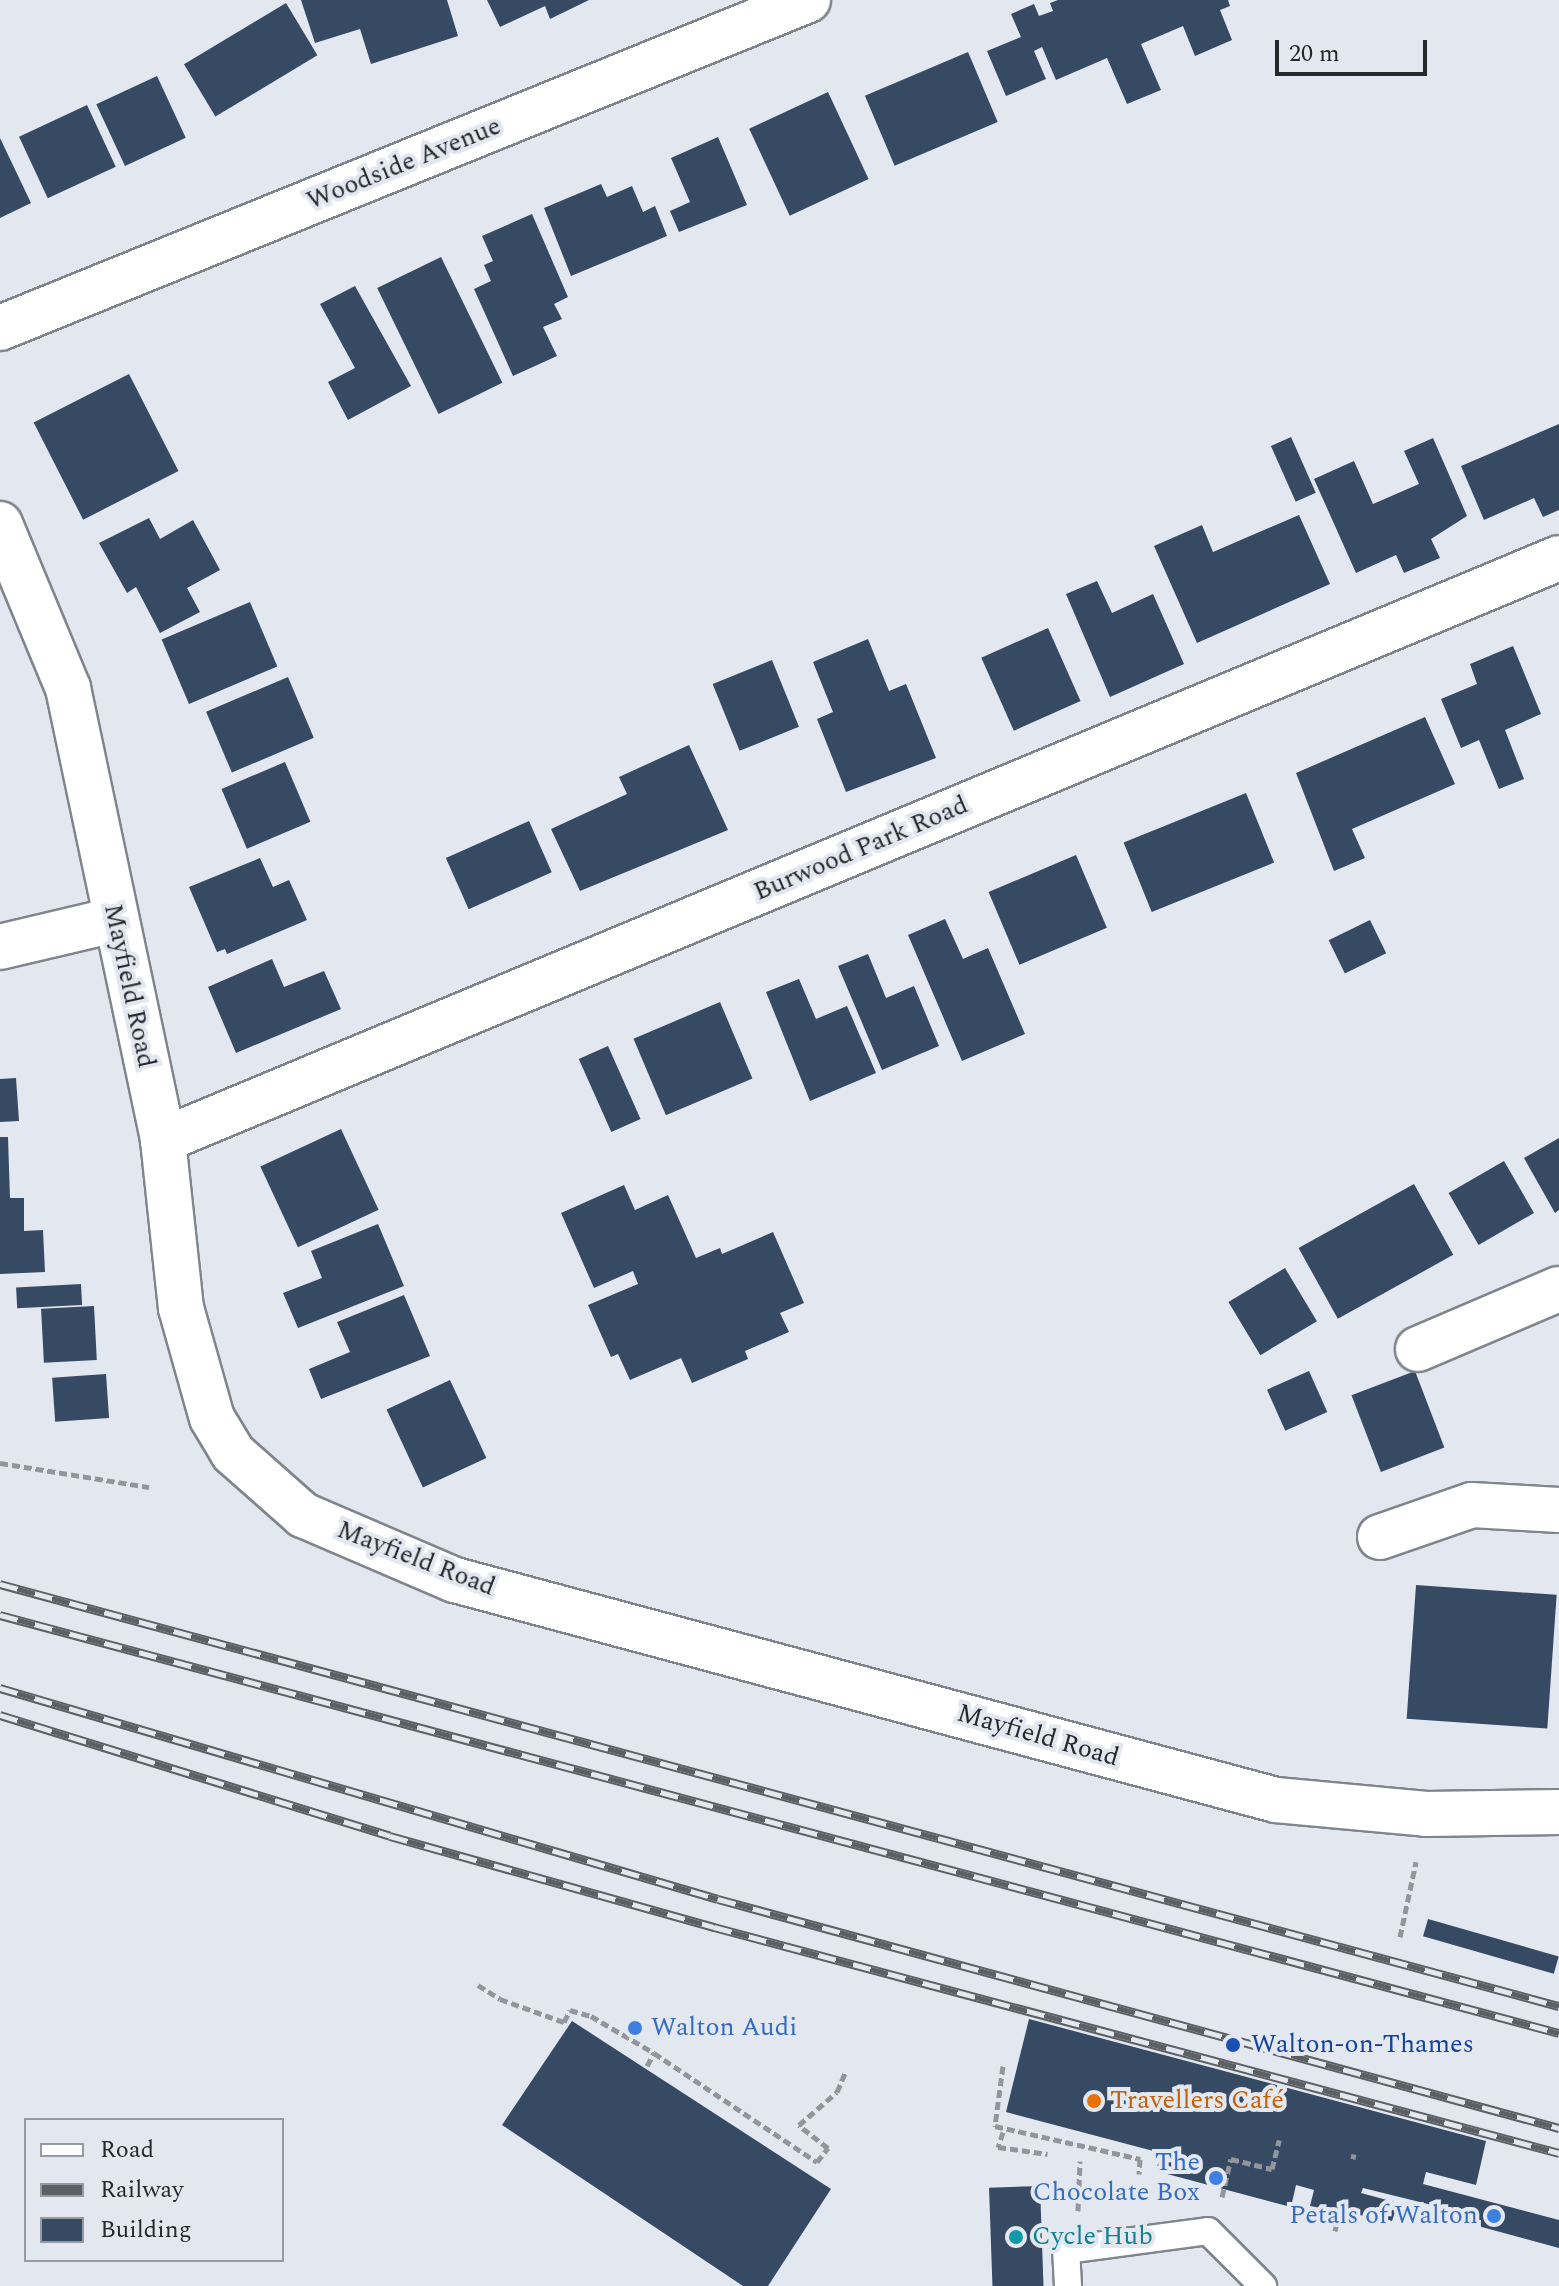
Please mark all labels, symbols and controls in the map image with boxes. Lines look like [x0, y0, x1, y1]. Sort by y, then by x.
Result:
scale bar [1279, 24, 1431, 74]
text: 20 m [1289, 36, 1340, 72]
street label: Woodside Avenue [302, 111, 506, 217]
street label: Burwood Park Road [749, 790, 973, 908]
street label: Mayfield Road [96, 901, 162, 1071]
street label: Mayfield Road [333, 1515, 499, 1603]
street label: Mayfield Road [953, 1698, 1123, 1774]
place label: Walton Audi [651, 2012, 797, 2044]
marker: Walton Audi [626, 2019, 644, 2037]
place label: Walton-on-Thames [1251, 2029, 1474, 2061]
marker: Walton-on-Thames [1222, 2034, 1244, 2056]
place label: Travellers Café [1110, 2085, 1284, 2117]
marker: Travellers Café [1085, 2092, 1103, 2110]
legend [24, 2118, 284, 2262]
text: Road [100, 2132, 154, 2168]
place label: The Chocolate Box [1033, 2147, 1200, 2208]
marker: The Chocolate Box [1207, 2169, 1225, 2187]
text: Railway [100, 2172, 184, 2208]
place label: Petals of Walton [1289, 2200, 1478, 2232]
marker: Petals of Walton [1485, 2207, 1503, 2225]
text: Building [100, 2212, 192, 2248]
place label: Cycle Hub [1032, 2221, 1153, 2253]
marker: Cycle Hub [1007, 2228, 1025, 2246]

